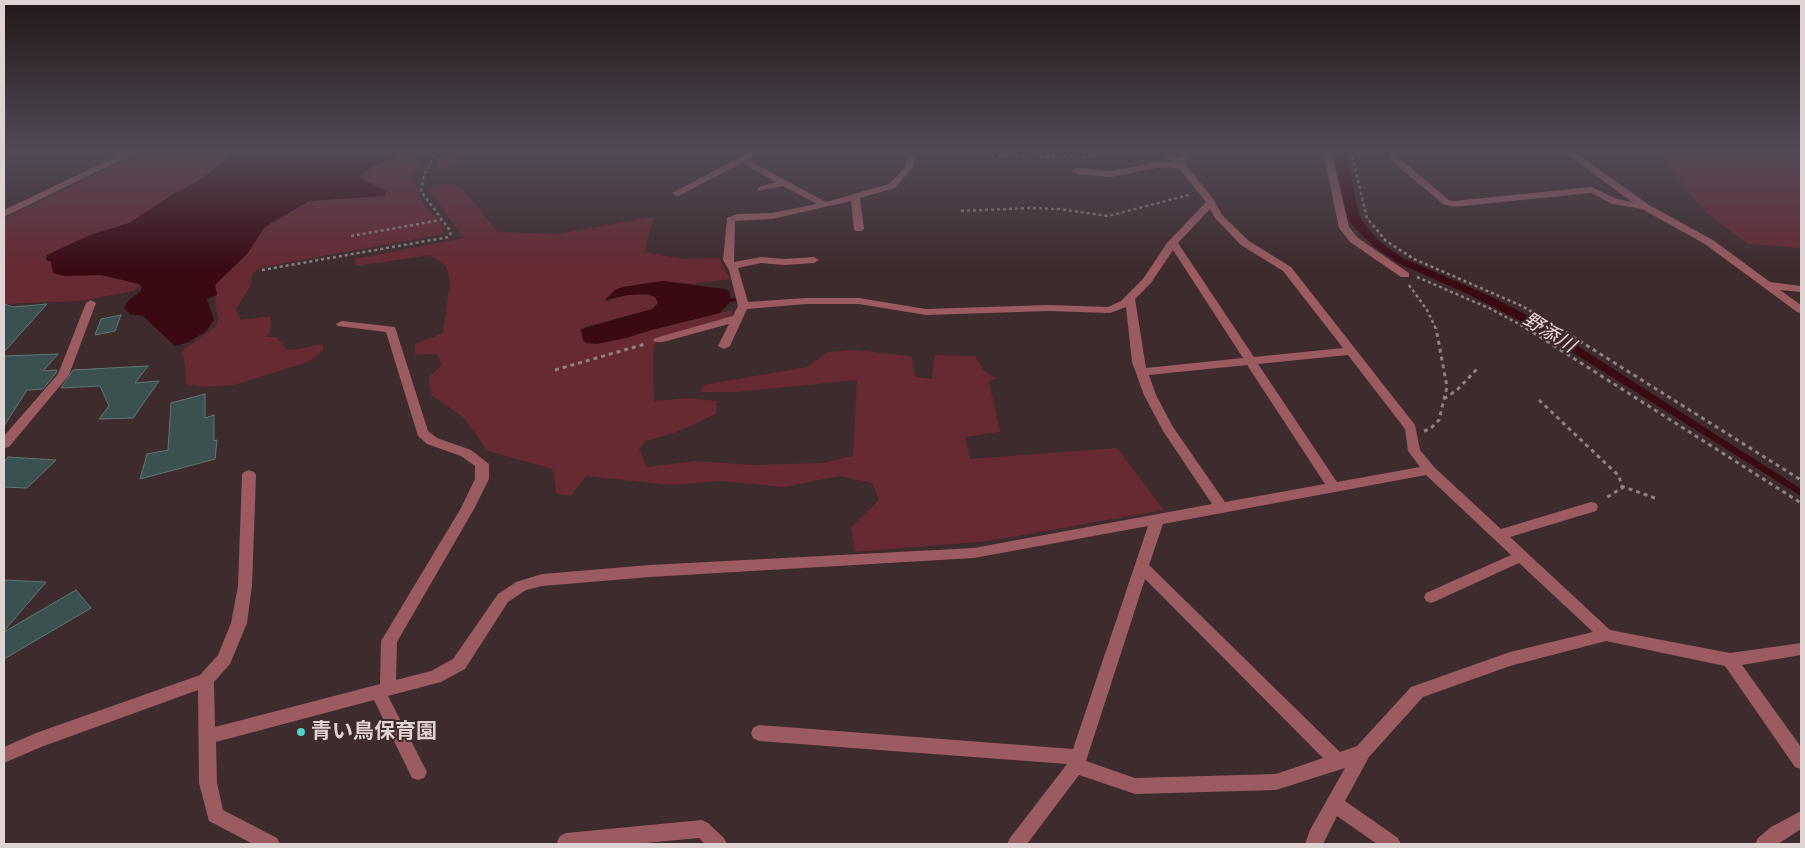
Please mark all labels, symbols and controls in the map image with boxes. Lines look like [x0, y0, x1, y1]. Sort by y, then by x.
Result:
water label: 野添川 [1519, 308, 1579, 358]
place label: 青い鳥保育園 [311, 719, 437, 745]
marker: 青い鳥保育園 [295, 726, 307, 738]

